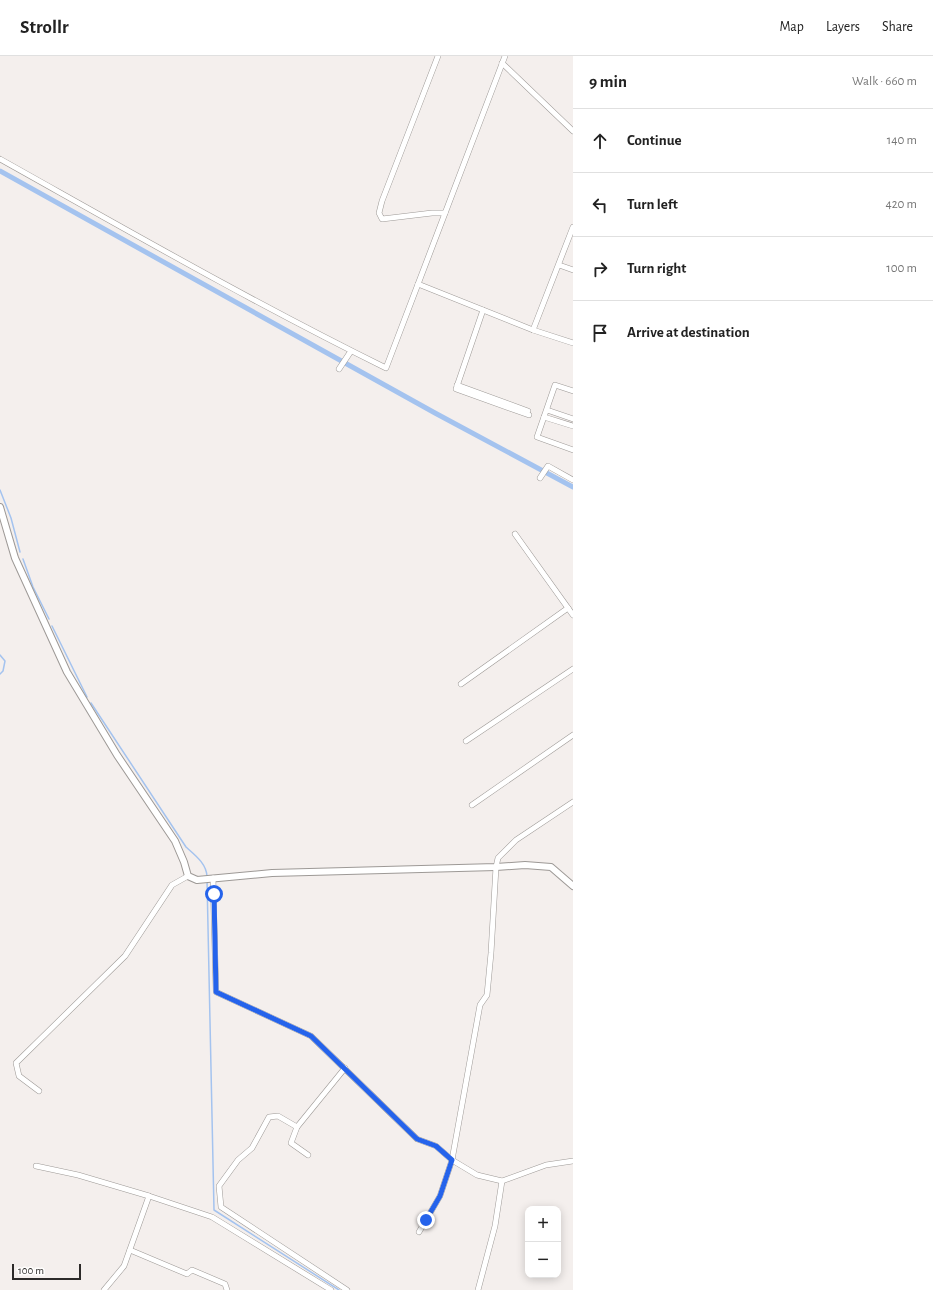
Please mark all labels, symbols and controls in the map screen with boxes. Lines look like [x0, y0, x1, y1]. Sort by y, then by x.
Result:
text: Strollr [20, 18, 69, 37]
text: Map [779, 20, 804, 34]
text: Layers [826, 20, 860, 34]
text: Share [882, 20, 913, 34]
text: 9 min [589, 73, 627, 90]
text: Walk · 660 m [852, 75, 917, 88]
icon: ahead [589, 130, 611, 152]
text: Continue [627, 133, 682, 148]
text: 140 m [887, 134, 917, 147]
icon: left [589, 194, 611, 216]
text: Turn left [627, 197, 678, 212]
text: 420 m [885, 198, 917, 211]
icon: right [589, 258, 611, 280]
text: Turn right [627, 261, 686, 276]
text: 100 m [886, 262, 917, 275]
icon: arrive [589, 322, 611, 344]
text: Arrive at destination [627, 325, 750, 340]
route start [205, 885, 223, 903]
map controls [525, 1206, 561, 1278]
button: + [525, 1206, 561, 1242]
route end [417, 1211, 435, 1229]
button: − [525, 1242, 561, 1278]
scale bar [12, 1262, 81, 1281]
text: 100 m [18, 1265, 44, 1276]

